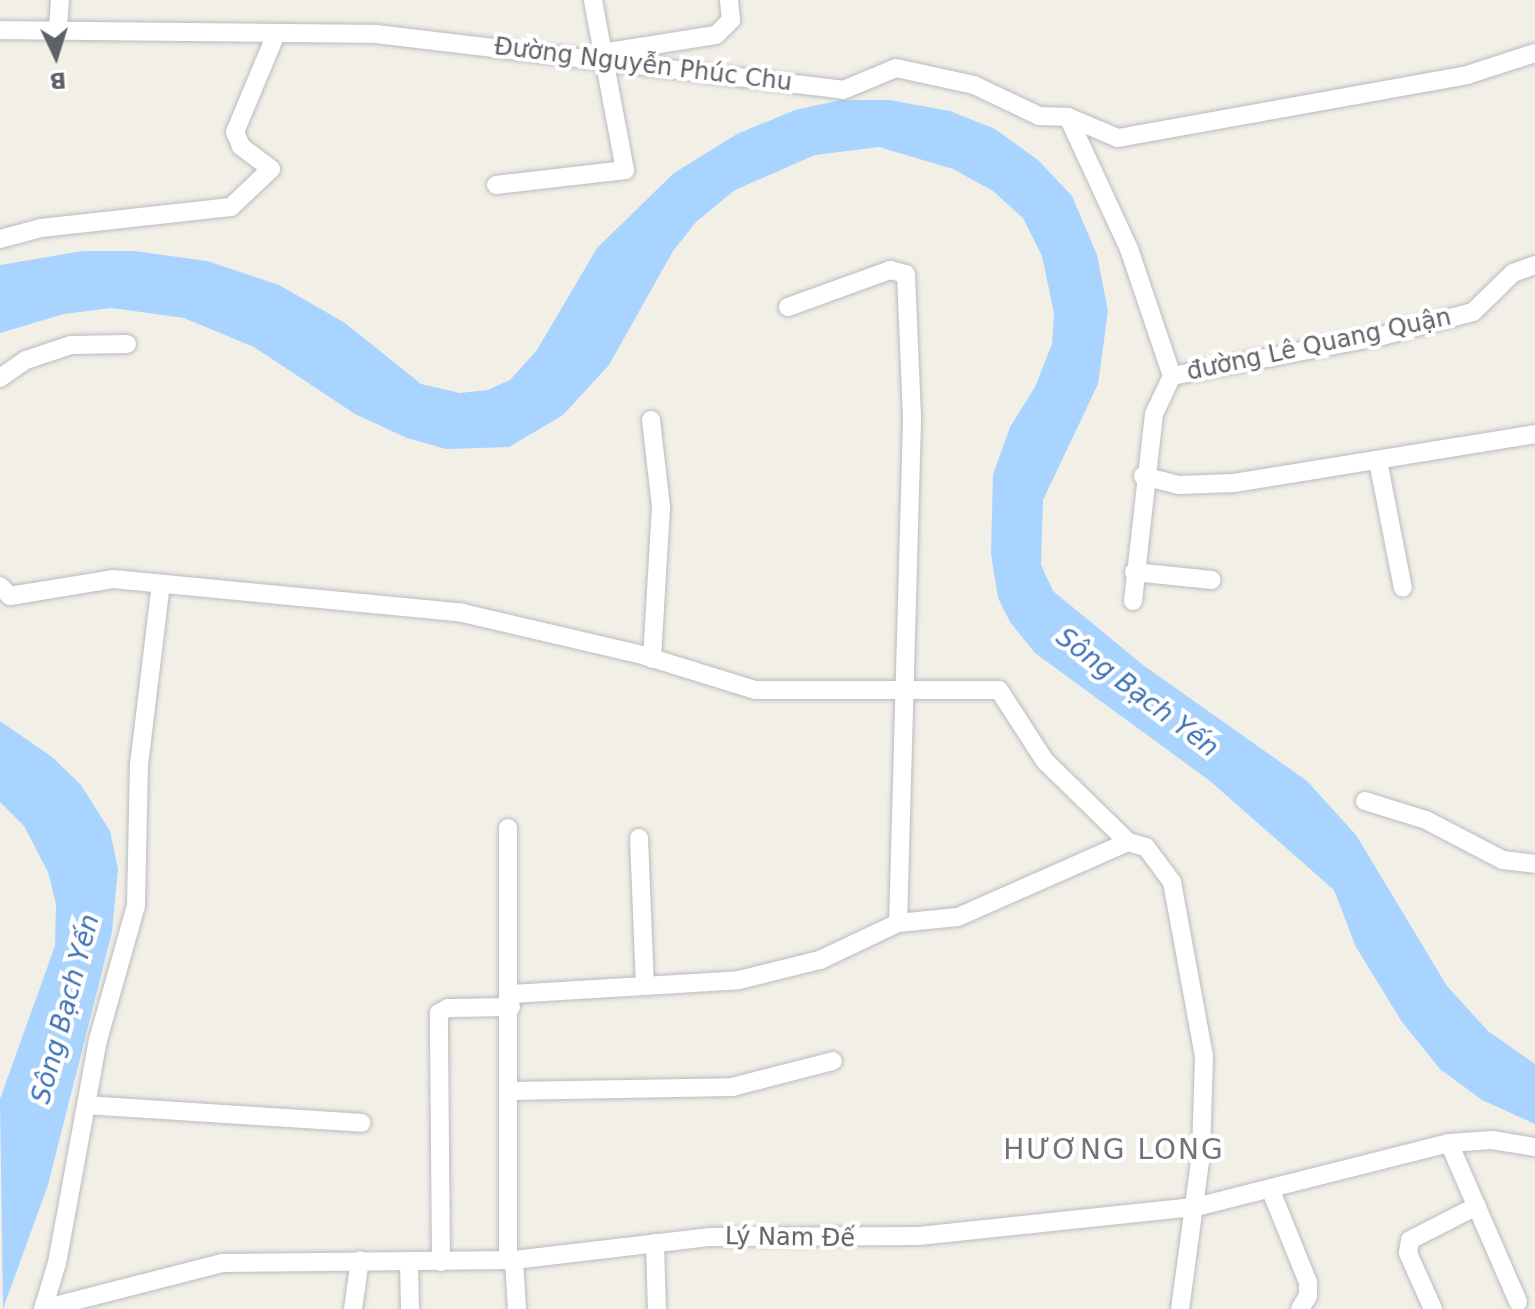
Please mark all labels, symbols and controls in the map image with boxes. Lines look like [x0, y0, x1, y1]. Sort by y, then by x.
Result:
north arrow [16, 16, 96, 96]
street label: Đường Nguyễn Phúc Chu [493, 32, 793, 98]
text: B [48, 67, 67, 93]
street label: đường Lê Quang Quận [1184, 303, 1454, 387]
water label: Sông Bạch Yến [1050, 622, 1224, 764]
water label: Sông Bạch Yến [26, 911, 106, 1107]
district label: HƯƠNG LONG [1003, 1133, 1225, 1167]
street label: Lý Nam Đế [725, 1222, 855, 1254]

